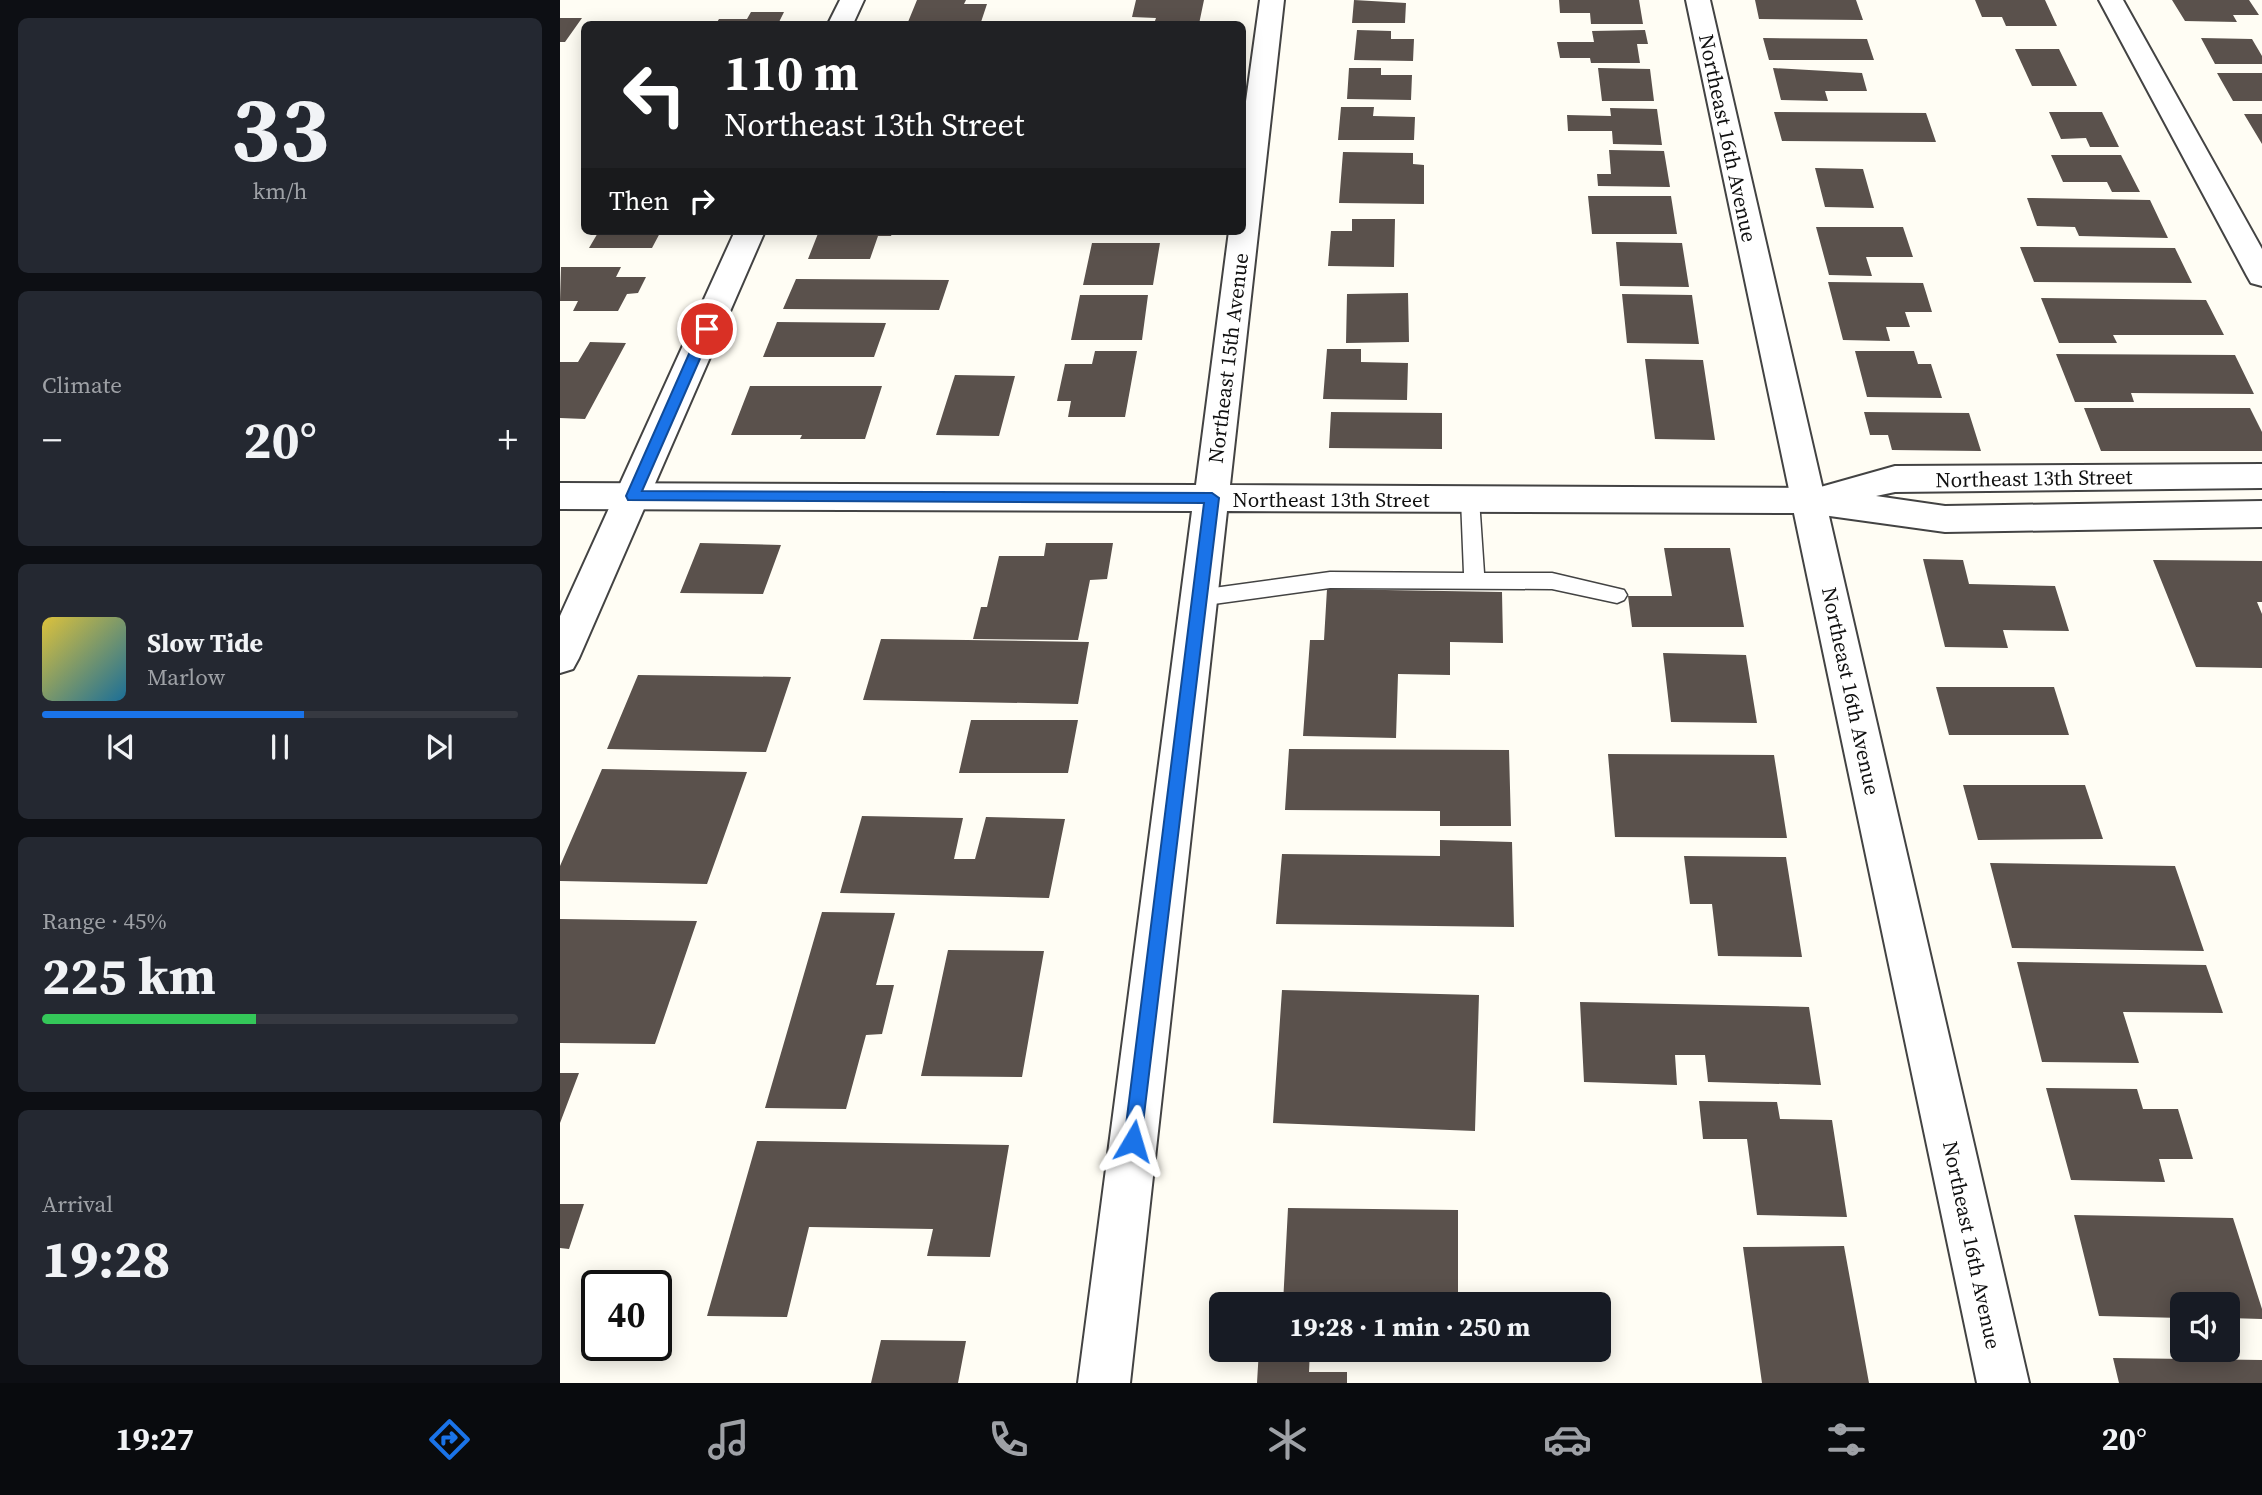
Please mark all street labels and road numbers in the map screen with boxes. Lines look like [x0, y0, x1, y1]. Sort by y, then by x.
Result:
street label: Northeast 16th Avenue [1692, 31, 1764, 245]
street label: Northeast 15th Avenue [1201, 251, 1255, 465]
street label: Northeast 13th Street [1935, 462, 2133, 494]
street label: Northeast 13th Street [1232, 485, 1430, 514]
street label: Northeast 16th Avenue [1815, 584, 1887, 798]
street label: Northeast 16th Avenue [1936, 1138, 2008, 1352]

